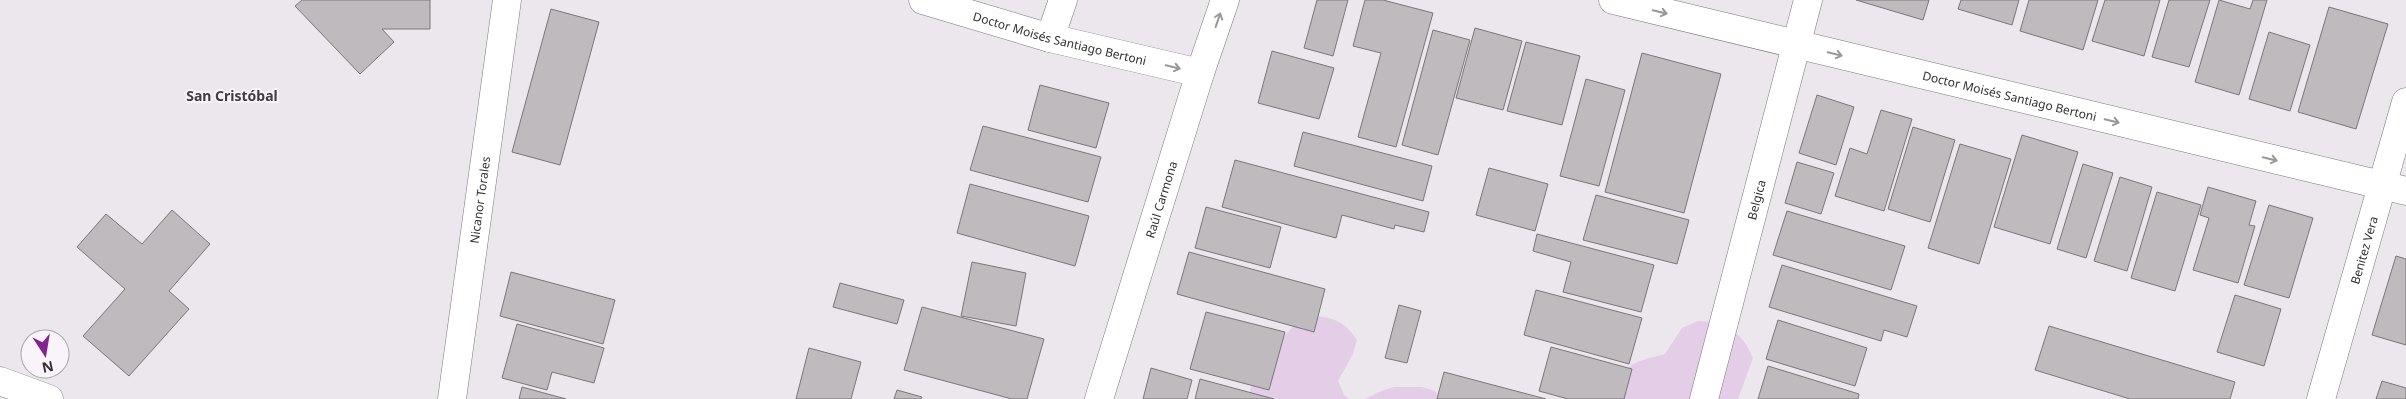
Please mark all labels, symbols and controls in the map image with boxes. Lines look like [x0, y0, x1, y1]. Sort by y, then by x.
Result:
street label: Doctor Moisés Santiago Bertoni [971, 7, 1148, 69]
one-way arrow [1652, 7, 1668, 17]
one-way arrow [1214, 13, 1223, 28]
one-way arrow [1826, 50, 1842, 59]
one-way arrow [1164, 63, 1180, 72]
street label: Doctor Moisés Santiago Bertoni [1921, 66, 2098, 125]
district label: San Cristóbal [186, 86, 278, 105]
one-way arrow [2104, 117, 2120, 126]
street label: Nicanor Torales [465, 155, 494, 244]
one-way arrow [2262, 155, 2278, 164]
street label: Raúl Carmona [1141, 159, 1181, 240]
street label: Belgica [1743, 178, 1769, 221]
street label: Benitez Vera [2346, 214, 2381, 286]
north arrow [20, 329, 70, 379]
text: N [40, 357, 55, 378]

